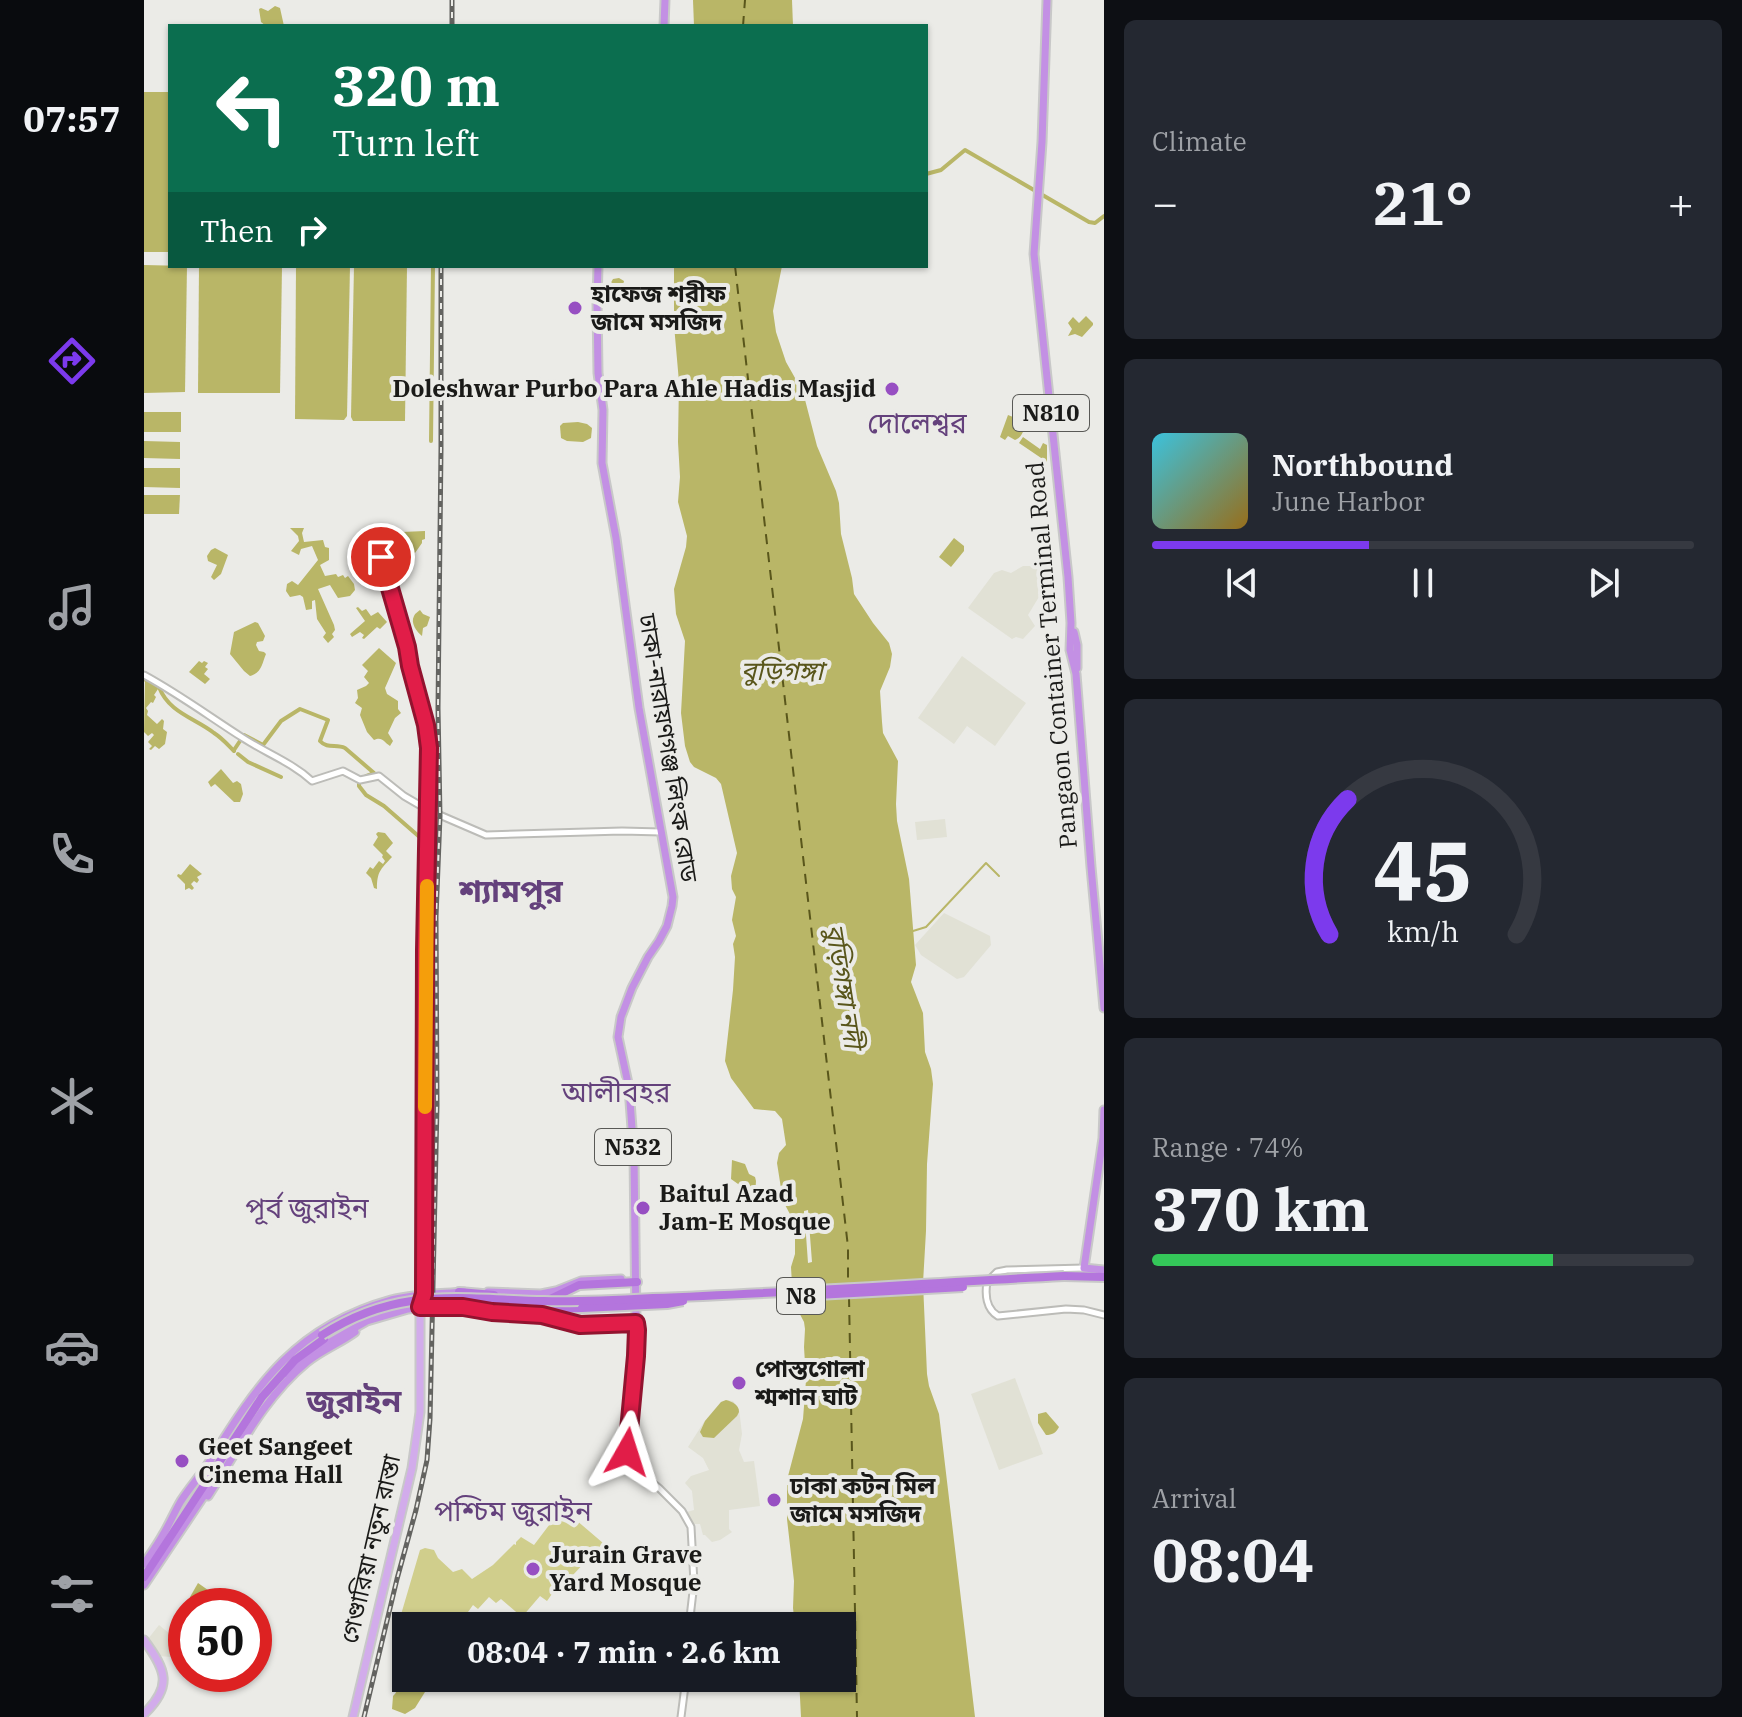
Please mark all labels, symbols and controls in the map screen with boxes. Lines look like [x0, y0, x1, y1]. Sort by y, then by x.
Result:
text: 320 m [332, 49, 500, 121]
icon: left [200, 56, 304, 160]
text: 07:57 [23, 95, 121, 142]
text: Turn left [332, 119, 479, 166]
text: Climate [1152, 124, 1247, 158]
text: 21° [1373, 163, 1473, 242]
text: − [1152, 174, 1178, 231]
text: + [1668, 174, 1694, 231]
icon: right [290, 208, 334, 252]
text: Then [200, 211, 274, 250]
place label: হাফেজ শরীফ জামে মসজিদ [590, 277, 727, 337]
marker: হাফেজ শরীফ জামে মসজিদ [566, 299, 584, 317]
icon: directions [44, 333, 100, 389]
place label: Doleshwar Purbo Para Ahle Hadis Masjid [392, 372, 876, 404]
marker: Doleshwar Purbo Para Ahle Hadis Masjid [883, 380, 901, 398]
road number: N810 [1013, 395, 1089, 431]
district label: দোলেশ্বর [867, 404, 967, 441]
text: Northbound [1272, 445, 1453, 484]
street label: Pangaon Container Terminal Road [1018, 460, 1084, 850]
text: June Harbor [1272, 484, 1425, 518]
pin [347, 523, 415, 591]
icon: arrive [359, 535, 403, 579]
icon: previous [1220, 561, 1264, 605]
icon: pause [1401, 561, 1445, 605]
icon: next [1582, 561, 1626, 605]
icon: music [44, 579, 100, 635]
street label: ঢাকা-নারায়ণগঞ্জ লিংক রোড [632, 610, 706, 885]
water label: বুড়িগঙ্গা [741, 653, 828, 687]
text: 45 [1373, 815, 1473, 923]
icon: phone [44, 826, 100, 882]
district label: শ্যামপুর [458, 869, 564, 911]
text: km/h [1387, 913, 1459, 950]
water label: বুড়িগঙ্গা নদী [818, 921, 872, 1055]
icon: climate [44, 1073, 100, 1129]
district label: আলীবহর [561, 1073, 671, 1110]
road number: N532 [595, 1129, 671, 1165]
text: Range · 74% [1152, 1130, 1304, 1164]
text: 370 km [1152, 1169, 1370, 1248]
place label: Baitul Azad Jam-E Mosque [659, 1177, 831, 1237]
district label: পূর্ব জুরাইন [245, 1189, 370, 1226]
marker: Baitul Azad Jam-E Mosque [634, 1199, 652, 1217]
road number: N8 [777, 1278, 825, 1314]
icon: car [44, 1319, 100, 1375]
place label: পোস্তগোলা শ্মশান ঘাট [754, 1352, 866, 1412]
marker: পোস্তগোলা শ্মশান ঘাট [730, 1374, 748, 1392]
district label: জুরাইন [306, 1379, 403, 1421]
position arrow [585, 1410, 669, 1494]
place label: Geet Sangeet Cinema Hall [198, 1430, 353, 1490]
street label: গেণ্ডারিয়া নতুন রাস্তা [333, 1451, 407, 1646]
marker: Geet Sangeet Cinema Hall [173, 1452, 191, 1470]
place label: ঢাকা কটন মিল জামে মসজিদ [789, 1469, 936, 1529]
text: Arrival [1152, 1481, 1237, 1515]
marker: ঢাকা কটন মিল জামে মসজিদ [765, 1491, 783, 1509]
district label: পশ্চিম জুরাইন [434, 1492, 593, 1529]
text: 08:04 [1152, 1520, 1314, 1599]
place label: Jurain Grave Yard Mosque [549, 1538, 702, 1598]
marker: Jurain Grave Yard Mosque [524, 1560, 542, 1578]
icon: filters [44, 1566, 100, 1622]
speed limit sign: 50 [168, 1588, 272, 1692]
text: 08:04 · 7 min · 2.6 km [467, 1632, 781, 1671]

